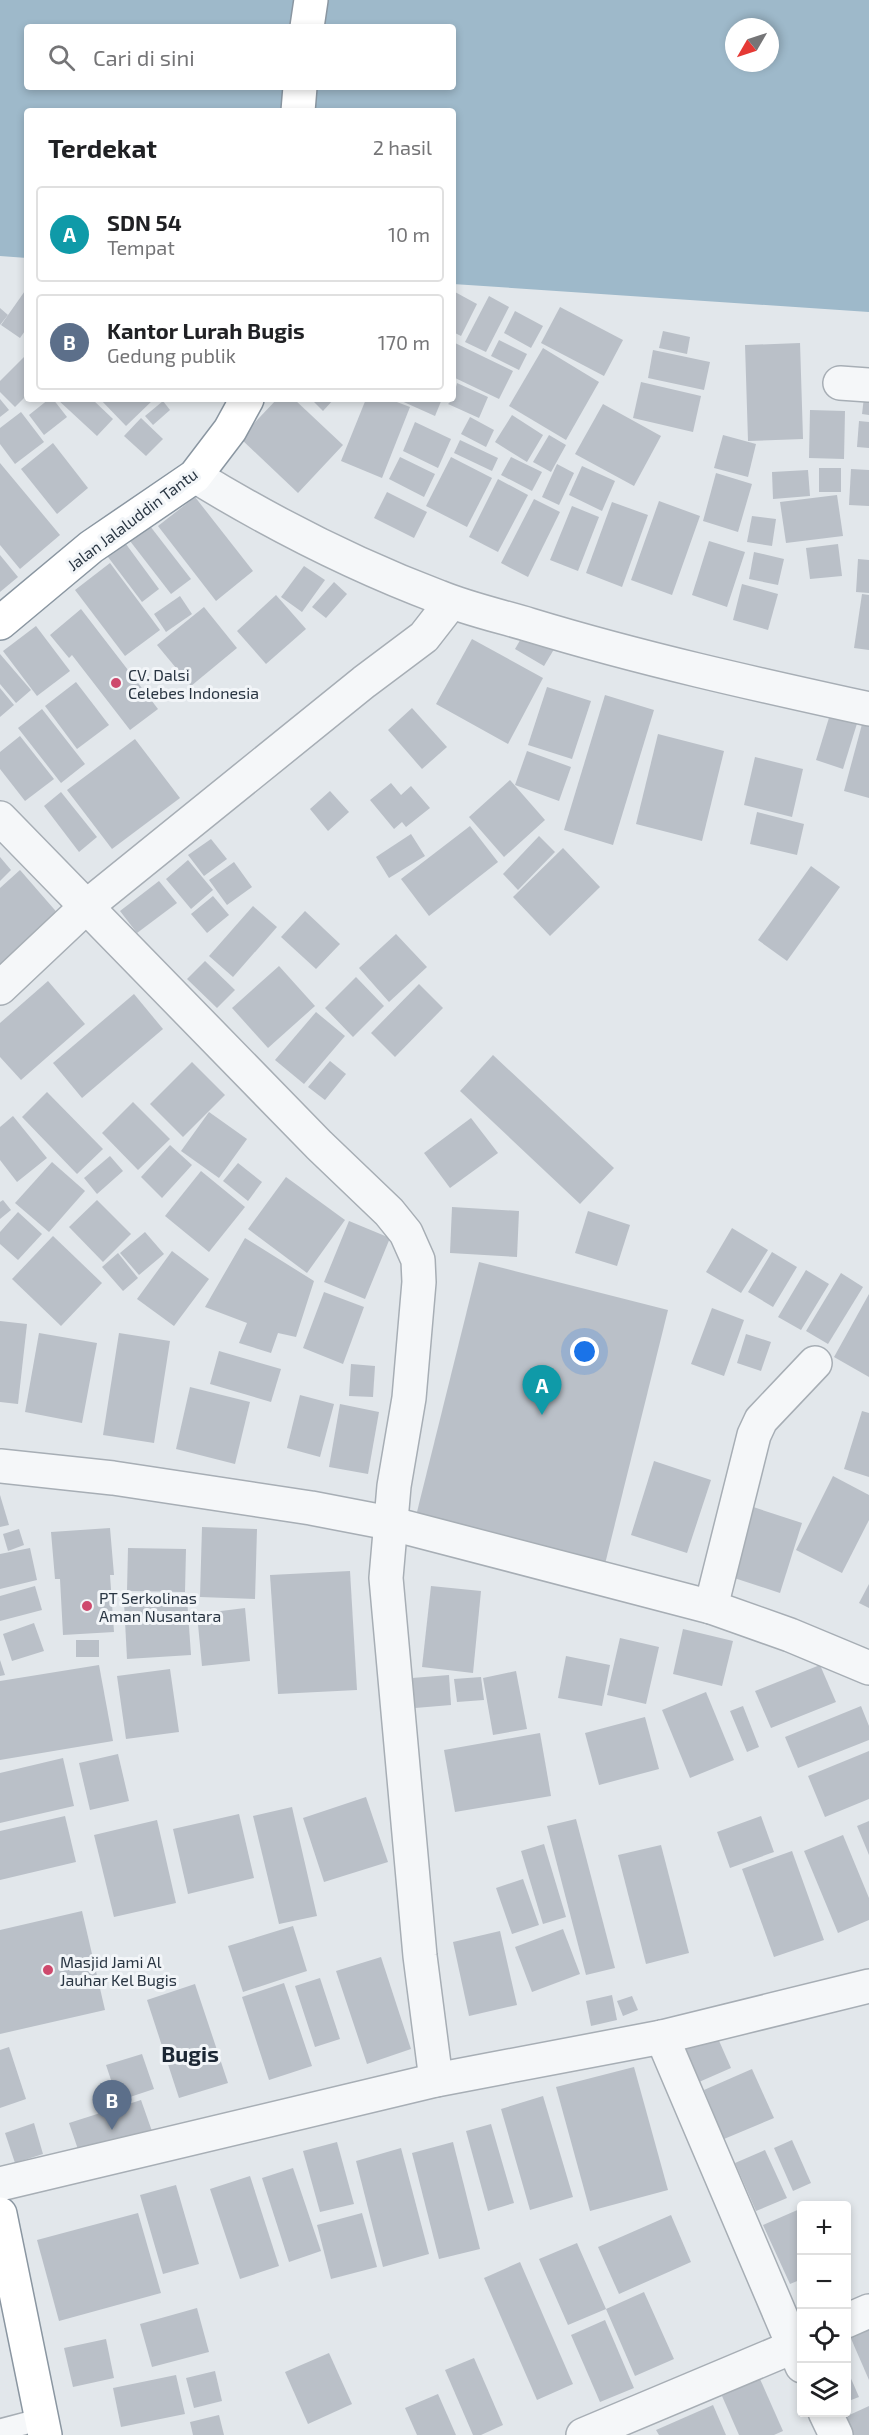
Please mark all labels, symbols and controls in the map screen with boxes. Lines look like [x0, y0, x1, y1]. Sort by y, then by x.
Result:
north arrow [725, 18, 779, 72]
search box [24, 24, 456, 90]
icon: search [45, 41, 78, 74]
text: Cari di sini [93, 44, 195, 70]
text: Terdekat [48, 132, 157, 163]
text: 2 hasil [373, 135, 432, 159]
text: SDN 54 [107, 209, 182, 235]
text: A [63, 222, 76, 246]
text: 10 m [388, 222, 430, 246]
text: Tempat [107, 235, 175, 259]
text: Kantor Lurah Bugis [107, 317, 305, 343]
text: B [63, 330, 76, 354]
text: 170 m [378, 330, 430, 354]
text: Gedung publik [107, 343, 236, 367]
street label: Jalan Jalaluddin Tantu [63, 464, 201, 574]
place label: CV. Dalsi Celebes Indonesia [128, 665, 259, 702]
marker: CV. Dalsi Celebes Indonesia [109, 676, 123, 690]
your location [570, 1337, 599, 1366]
pin: A [522, 1366, 562, 1415]
place label: PT Serkolinas Aman Nusantara [99, 1588, 221, 1625]
marker: PT Serkolinas Aman Nusantara [80, 1599, 94, 1613]
place label: Masjid Jami Al Jauhar Kel Bugis [60, 1952, 177, 1989]
marker: Masjid Jami Al Jauhar Kel Bugis [41, 1963, 55, 1977]
district label: Bugis [161, 2040, 219, 2066]
pin: B [92, 2080, 132, 2130]
map controls [797, 2201, 851, 2417]
button: + [797, 2201, 851, 2255]
button: − [797, 2255, 851, 2309]
button: locate [797, 2309, 851, 2363]
button: layers [797, 2363, 851, 2417]

